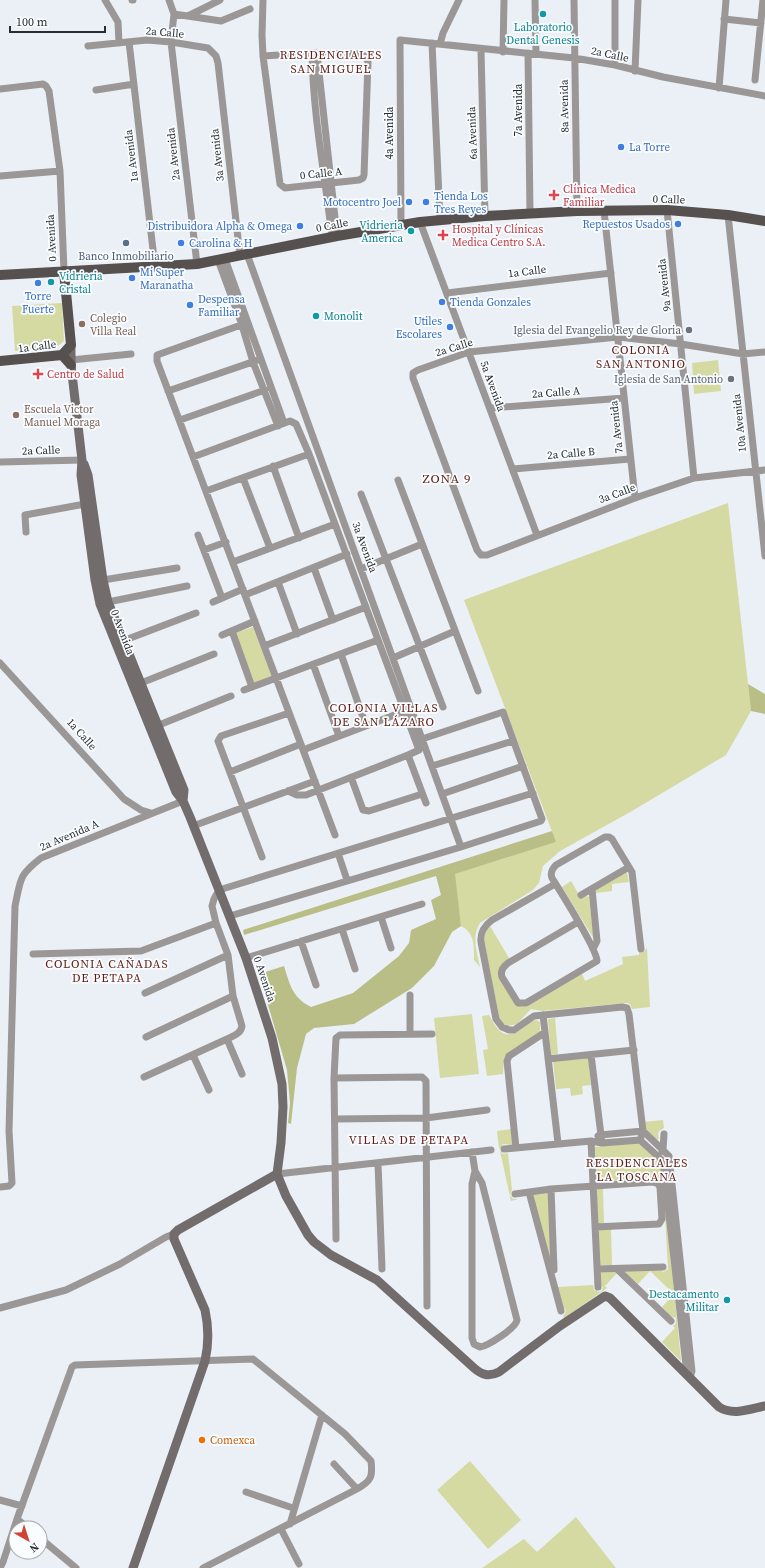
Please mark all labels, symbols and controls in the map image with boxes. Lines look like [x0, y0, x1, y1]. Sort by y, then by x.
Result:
scale bar [10, 8, 105, 34]
marker: Laboratorio Dental Genesis [538, 9, 548, 19]
text: 100 m [16, 14, 48, 30]
place label: Laboratorio Dental Genesis [506, 20, 580, 48]
street label: 2a Calle [145, 23, 185, 42]
street label: 2a Calle [590, 43, 631, 66]
district label: RESIDENCIALES SAN MIGUEL [280, 47, 382, 77]
street label: 8a Avenida [557, 79, 572, 133]
street label: 7a Avenida [511, 83, 526, 136]
street label: 4a Avenida [382, 106, 397, 159]
street label: 6a Avenida [464, 106, 481, 160]
street label: 2a Avenida [163, 126, 184, 181]
street label: 3a Avenida [207, 127, 228, 182]
street label: 1a Avenida [121, 128, 142, 183]
place label: La Torre [629, 140, 671, 155]
marker: La Torre [616, 142, 626, 152]
street label: 0 Calle A [299, 164, 344, 183]
place label: Clínica Medica Familiar [563, 182, 636, 210]
place label: Tienda Los Tres Reyes [434, 189, 488, 217]
marker: Clínica Medica Familiar [548, 189, 560, 201]
street label: 0 Calle [652, 191, 686, 208]
place label: Motocentro Joel [323, 195, 401, 210]
marker: Motocentro Joel [404, 197, 414, 207]
marker: Tienda Los Tres Reyes [421, 197, 431, 207]
street label: 0 Avenida [43, 214, 60, 262]
street label: 0 Calle [315, 215, 350, 236]
place label: Repuestos Usados [583, 217, 670, 232]
place label: Vidrieria America [359, 218, 403, 246]
place label: Distribuidora Alpha & Omega [147, 219, 292, 234]
marker: Repuestos Usados [673, 219, 683, 229]
marker: Distribuidora Alpha & Omega [295, 221, 305, 231]
place label: Hospital y Clínicas Medica Centro S.A. [452, 222, 546, 250]
marker: Vidrieria America [406, 226, 416, 236]
marker: Hospital y Clínicas Medica Centro S.A. [437, 229, 449, 241]
place label: Carolina & H [189, 236, 253, 251]
marker: Banco Inmobiliario [121, 238, 131, 248]
marker: Carolina & H [176, 238, 186, 248]
place label: Banco Inmobiliario [78, 249, 174, 264]
street label: 9a Avenida [654, 257, 675, 312]
street label: 1a Calle [507, 262, 547, 281]
place label: Mi Super Maranatha [140, 265, 194, 293]
place label: Vidrieria Cristal [59, 269, 103, 297]
marker: Mi Super Maranatha [127, 273, 137, 283]
marker: Vidrieria Cristal [46, 277, 56, 287]
marker: Torre Fuerte [33, 278, 43, 288]
place label: Torre Fuerte [22, 289, 54, 317]
place label: Despensa Familiar [198, 292, 246, 320]
place label: Tienda Gonzales [450, 295, 531, 310]
marker: Tienda Gonzales [437, 297, 447, 307]
marker: Despensa Familiar [185, 300, 195, 310]
place label: Monolit [324, 309, 363, 324]
place label: Colegio Villa Real [90, 311, 136, 339]
marker: Monolit [311, 311, 321, 321]
place label: Utiles Escolares [396, 314, 442, 342]
marker: Colegio Villa Real [77, 319, 87, 329]
marker: Utiles Escolares [445, 322, 455, 332]
place label: Iglesia del Evangelio Rey de Gloria [513, 323, 681, 338]
marker: Iglesia del Evangelio Rey de Gloria [684, 325, 694, 335]
street label: 2a Calle [434, 335, 475, 360]
street label: 1a Calle [17, 337, 57, 356]
district label: COLONIA SAN ANTONIO [596, 342, 686, 372]
street label: 5a Avenida [476, 359, 509, 414]
place label: Centro de Salud [47, 367, 125, 382]
marker: Centro de Salud [32, 368, 44, 380]
place label: Iglesia de San Antonio [614, 372, 723, 387]
marker: Iglesia de San Antonio [726, 374, 736, 384]
street label: 2a Calle A [531, 383, 581, 402]
street label: 10a Avenida [729, 393, 750, 453]
street label: 7a Avenida [606, 399, 627, 454]
place label: Escuela Victor Manuel Moraga [24, 402, 101, 430]
marker: Escuela Victor Manuel Moraga [11, 410, 21, 420]
street label: 2a Calle [22, 442, 61, 459]
street label: 2a Calle B [547, 444, 596, 463]
district label: ZONA 9 [422, 470, 472, 487]
street label: 3a Calle [597, 480, 638, 507]
street label: 3a Avenida [348, 520, 381, 575]
street label: 0 Avenida [107, 607, 138, 657]
district label: COLONIA VILLAS DE SAN LÁZARO [329, 700, 439, 730]
street label: 1a Calle [63, 715, 100, 754]
street label: 2a Avenida A [37, 816, 102, 855]
street label: 0 Avenida [250, 954, 279, 1004]
district label: COLONIA CAÑADAS DE PETAPA [45, 956, 169, 986]
district label: VILLAS DE PETAPA [349, 1132, 469, 1148]
district label: RESIDENCIALES LA TOSCANA [586, 1155, 688, 1185]
place label: Destacamento Militar [649, 1287, 719, 1315]
marker: Destacamento Militar [722, 1295, 732, 1305]
place label: Comexca [210, 1433, 255, 1448]
marker: Comexca [197, 1435, 207, 1445]
north arrow [8, 1520, 48, 1560]
text: N [26, 1539, 42, 1556]

